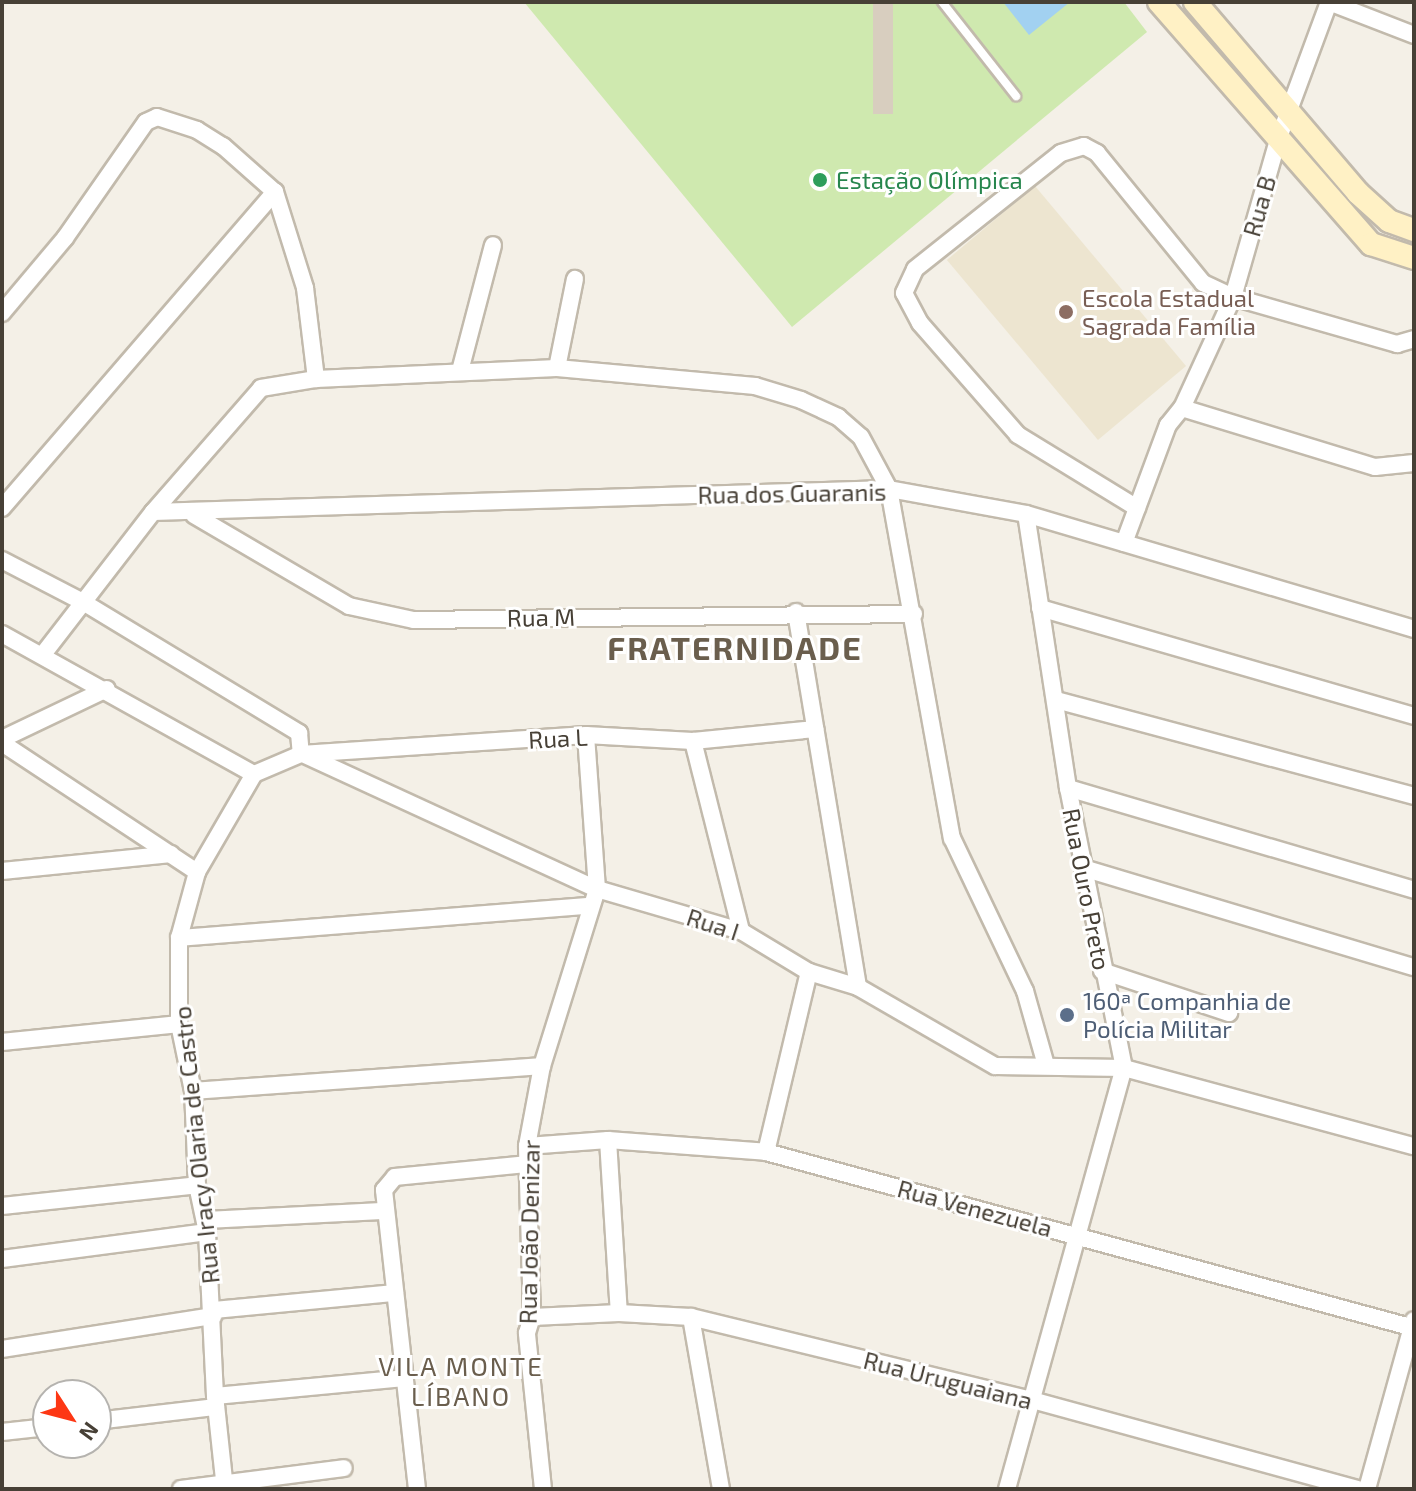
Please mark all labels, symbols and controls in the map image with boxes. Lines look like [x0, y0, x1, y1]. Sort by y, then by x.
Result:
place label: Estação Olímpica [836, 166, 1023, 194]
marker: Estação Olímpica [811, 171, 829, 189]
street label: Rua B [1237, 172, 1281, 240]
place label: Escola Estadual Sagrada Família [1082, 284, 1256, 340]
marker: Escola Estadual Sagrada Família [1057, 303, 1075, 321]
street label: Rua dos Guaranis [697, 477, 887, 509]
street label: Rua M [507, 602, 575, 632]
district label: FRATERNIDADE [607, 628, 863, 666]
street label: Rua L [528, 722, 588, 754]
street label: Rua Ouro Preto [1057, 806, 1117, 972]
street label: Rua I [683, 902, 743, 946]
place label: 160ª Companhia de Polícia Militar [1083, 987, 1291, 1043]
street label: Rua Iracy Olaria de Castro [167, 1005, 225, 1285]
marker: 160ª Companhia de Polícia Militar [1058, 1006, 1076, 1024]
street label: Rua João Denizar [513, 1139, 545, 1325]
street label: Rua Venezuela [894, 1173, 1056, 1243]
street label: Rua Uruguaiana [861, 1345, 1035, 1415]
district label: VILA MONTE LÍBANO [378, 1350, 544, 1412]
north arrow [32, 1379, 112, 1459]
text: N [75, 1418, 105, 1446]

